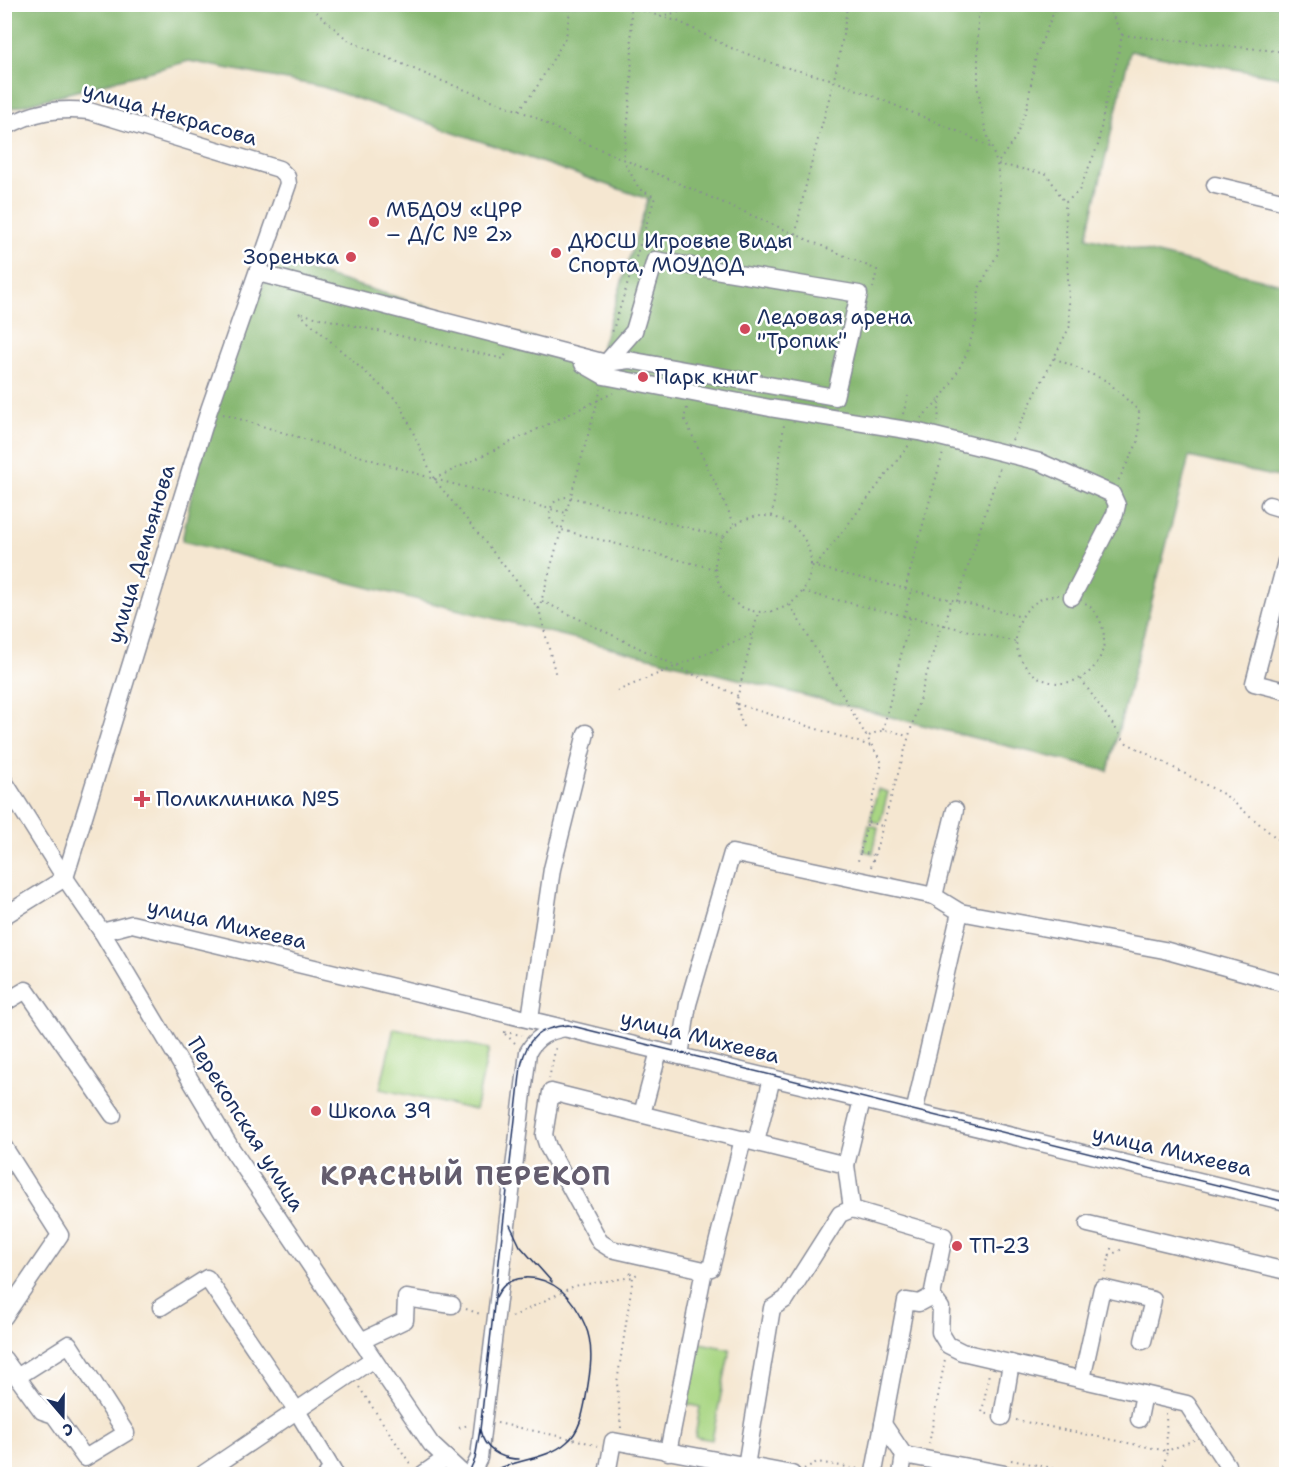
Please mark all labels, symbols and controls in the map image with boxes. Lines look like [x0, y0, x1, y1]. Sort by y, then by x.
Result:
street label: улица Некрасова [79, 76, 261, 152]
place label: МБДОУ «ЦРР – Д/С № 2» [386, 196, 522, 248]
marker: МБДОУ «ЦРР – Д/С № 2» [367, 215, 381, 229]
place label: ДЮСШ Игровые Виды Спорта, МОУДОД [568, 227, 793, 279]
place label: Зоренька [243, 243, 339, 271]
marker: ДЮСШ Игровые Виды Спорта, МОУДОД [549, 246, 563, 260]
marker: Зоренька [344, 250, 358, 264]
place label: Ледовая арена "Тропик" [757, 303, 913, 355]
marker: Ледовая арена "Тропик" [738, 322, 752, 336]
place label: Парк книг [655, 363, 759, 391]
marker: Парк книг [636, 370, 650, 384]
street label: улица Демьянова [100, 461, 182, 647]
place label: Поликлиника №5 [156, 785, 340, 813]
marker: Поликлиника №5 [133, 790, 151, 808]
street label: улица Михеева [144, 892, 310, 956]
street label: улица Михеева [618, 1004, 782, 1070]
street label: Перекопская улица [181, 1031, 311, 1217]
place label: Школа 39 [328, 1097, 431, 1125]
marker: Школа 39 [309, 1104, 323, 1118]
street label: улица Михеева [1089, 1119, 1255, 1183]
district label: КРАСНЫЙ ПЕРЕКОП [320, 1157, 612, 1194]
place label: ТП-23 [969, 1232, 1030, 1260]
marker: ТП-23 [950, 1239, 964, 1253]
north arrow [33, 1386, 93, 1446]
text: С [60, 1418, 76, 1441]

